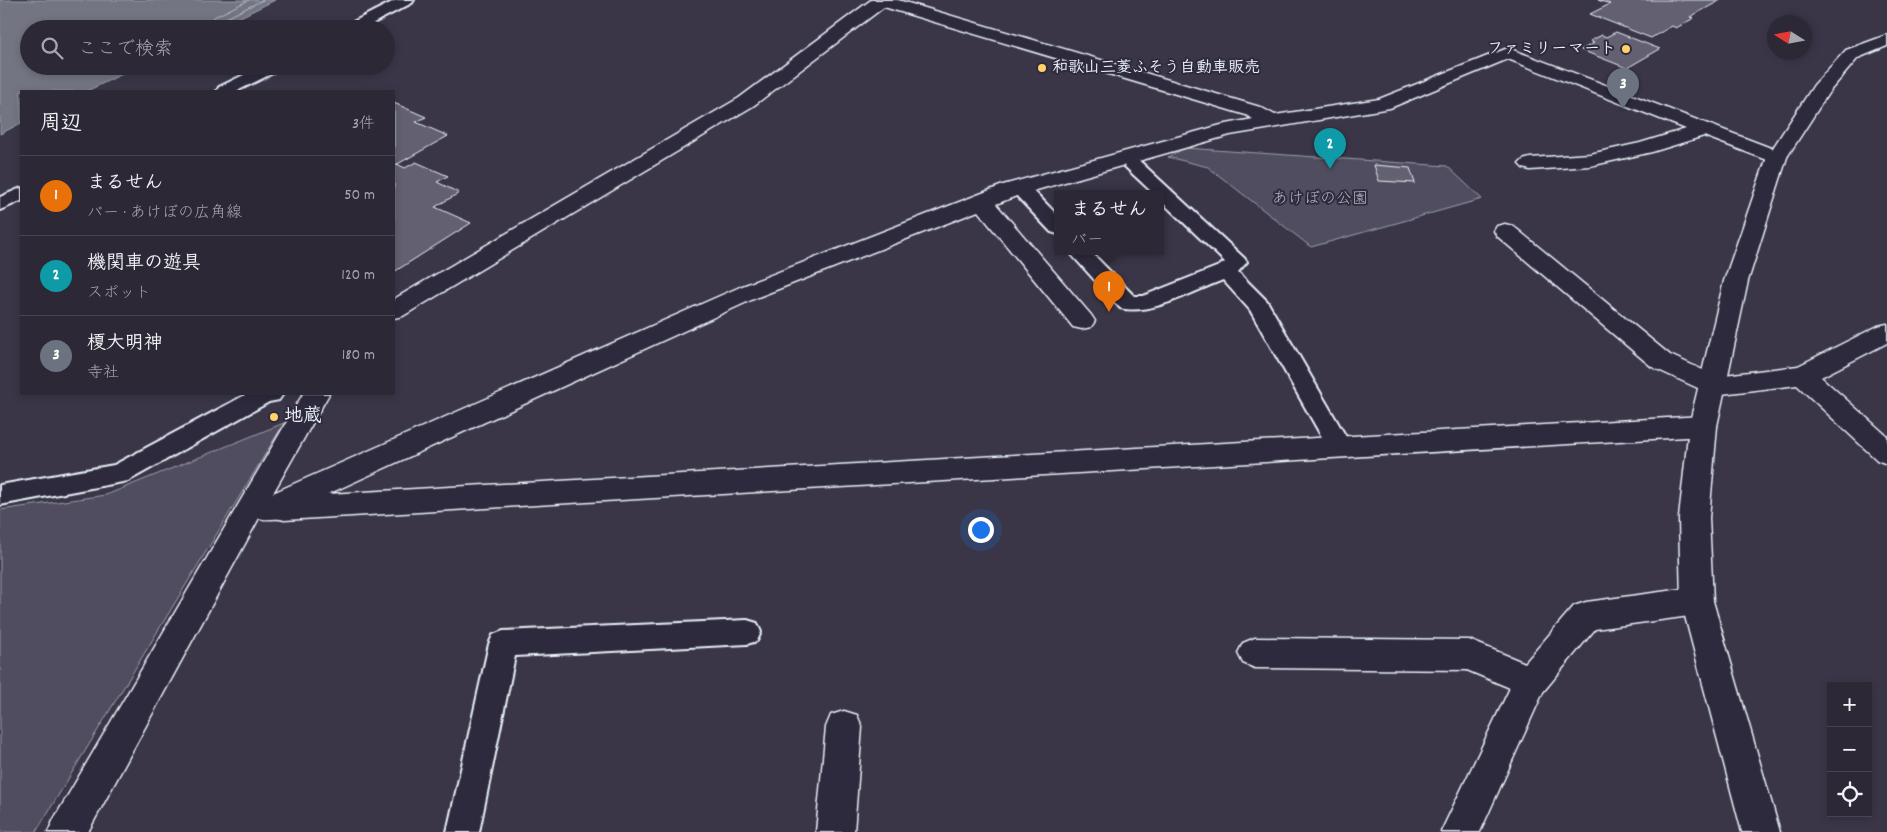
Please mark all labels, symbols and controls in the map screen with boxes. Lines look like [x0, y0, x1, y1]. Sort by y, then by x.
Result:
north arrow [1767, 15, 1812, 60]
search box [20, 20, 395, 75]
icon: search [38, 34, 66, 62]
text: ここで検索 [78, 37, 173, 64]
place label: ファミリーマート [1487, 38, 1616, 61]
marker: ファミリーマート [1620, 43, 1632, 55]
place label: 和歌山三菱ふそう自動車販売 [1052, 57, 1260, 80]
marker: 和歌山三菱ふそう自動車販売 [1036, 62, 1048, 74]
pin: 3 [1607, 68, 1639, 109]
text: 周辺 [40, 110, 82, 140]
text: 3件 [352, 113, 375, 136]
pin: 2 [1314, 128, 1346, 169]
text: まるせん [87, 171, 163, 198]
text: 1 [54, 184, 58, 207]
text: 50 m [344, 184, 375, 207]
park label: あけぼの公園 [1272, 188, 1368, 211]
popup [1054, 190, 1164, 255]
text: まるせん [1071, 198, 1147, 225]
text: バー · あけぼの広角線 [87, 202, 242, 225]
text: バー [1071, 229, 1103, 252]
text: 機関車の遊具 [87, 251, 201, 278]
text: 2 [53, 264, 60, 287]
text: 120 m [341, 264, 375, 287]
pin: 1 [1093, 271, 1125, 312]
text: スポット [87, 282, 151, 305]
text: 榎大明神 [87, 331, 163, 358]
text: 3 [52, 344, 60, 367]
text: 180 m [342, 344, 375, 367]
text: 寺社 [87, 362, 119, 385]
place label: 地蔵 [284, 404, 322, 431]
marker: 地蔵 [268, 411, 280, 423]
your location [968, 517, 994, 543]
map controls [1827, 682, 1872, 817]
button: + [1827, 682, 1872, 727]
button: − [1827, 727, 1872, 772]
button: locate [1827, 772, 1872, 817]

